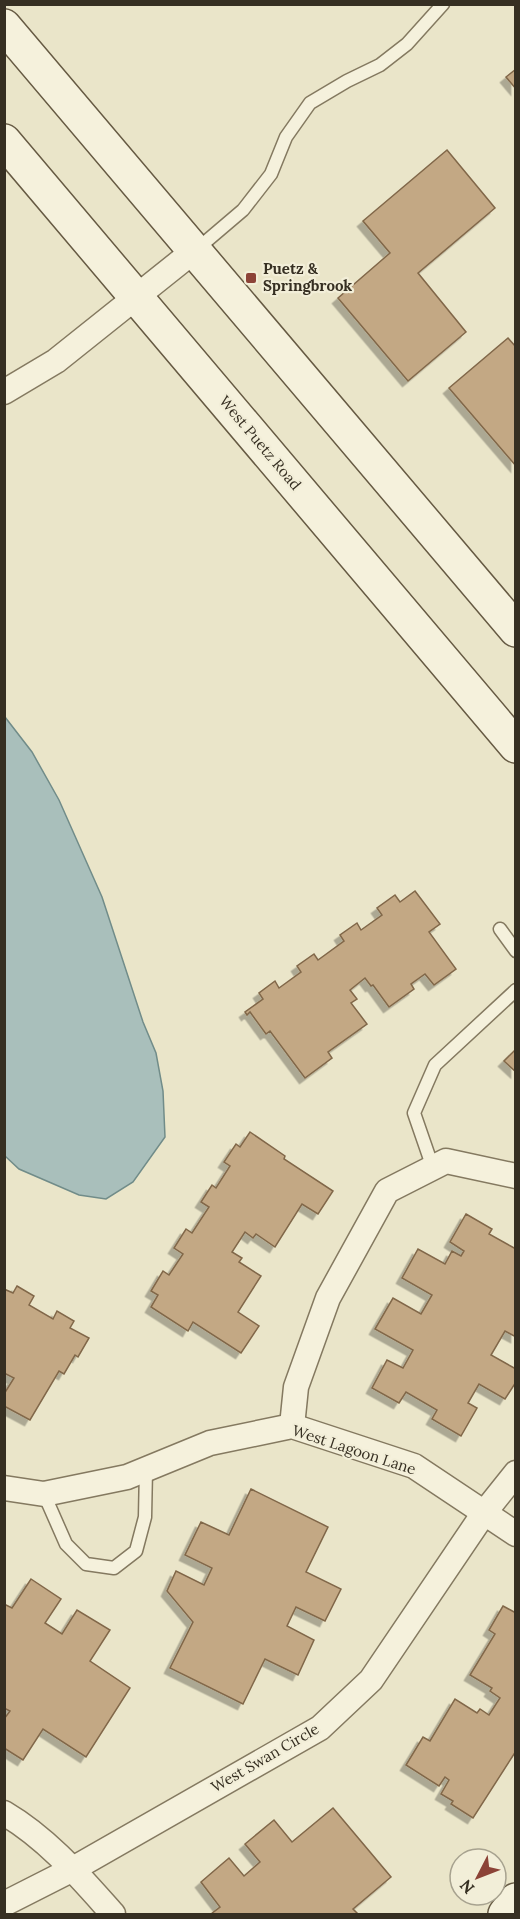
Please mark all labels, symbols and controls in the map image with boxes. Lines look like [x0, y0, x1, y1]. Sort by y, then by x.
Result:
place label: Puetz & Springbrook [263, 259, 352, 295]
marker: Puetz & Springbrook [244, 271, 258, 285]
street label: West Puetz Road [215, 392, 305, 494]
street label: West Lagoon Lane [290, 1421, 418, 1478]
street label: West Swan Circle [207, 1719, 322, 1796]
north arrow [448, 1847, 508, 1907]
text: N [455, 1876, 478, 1898]

